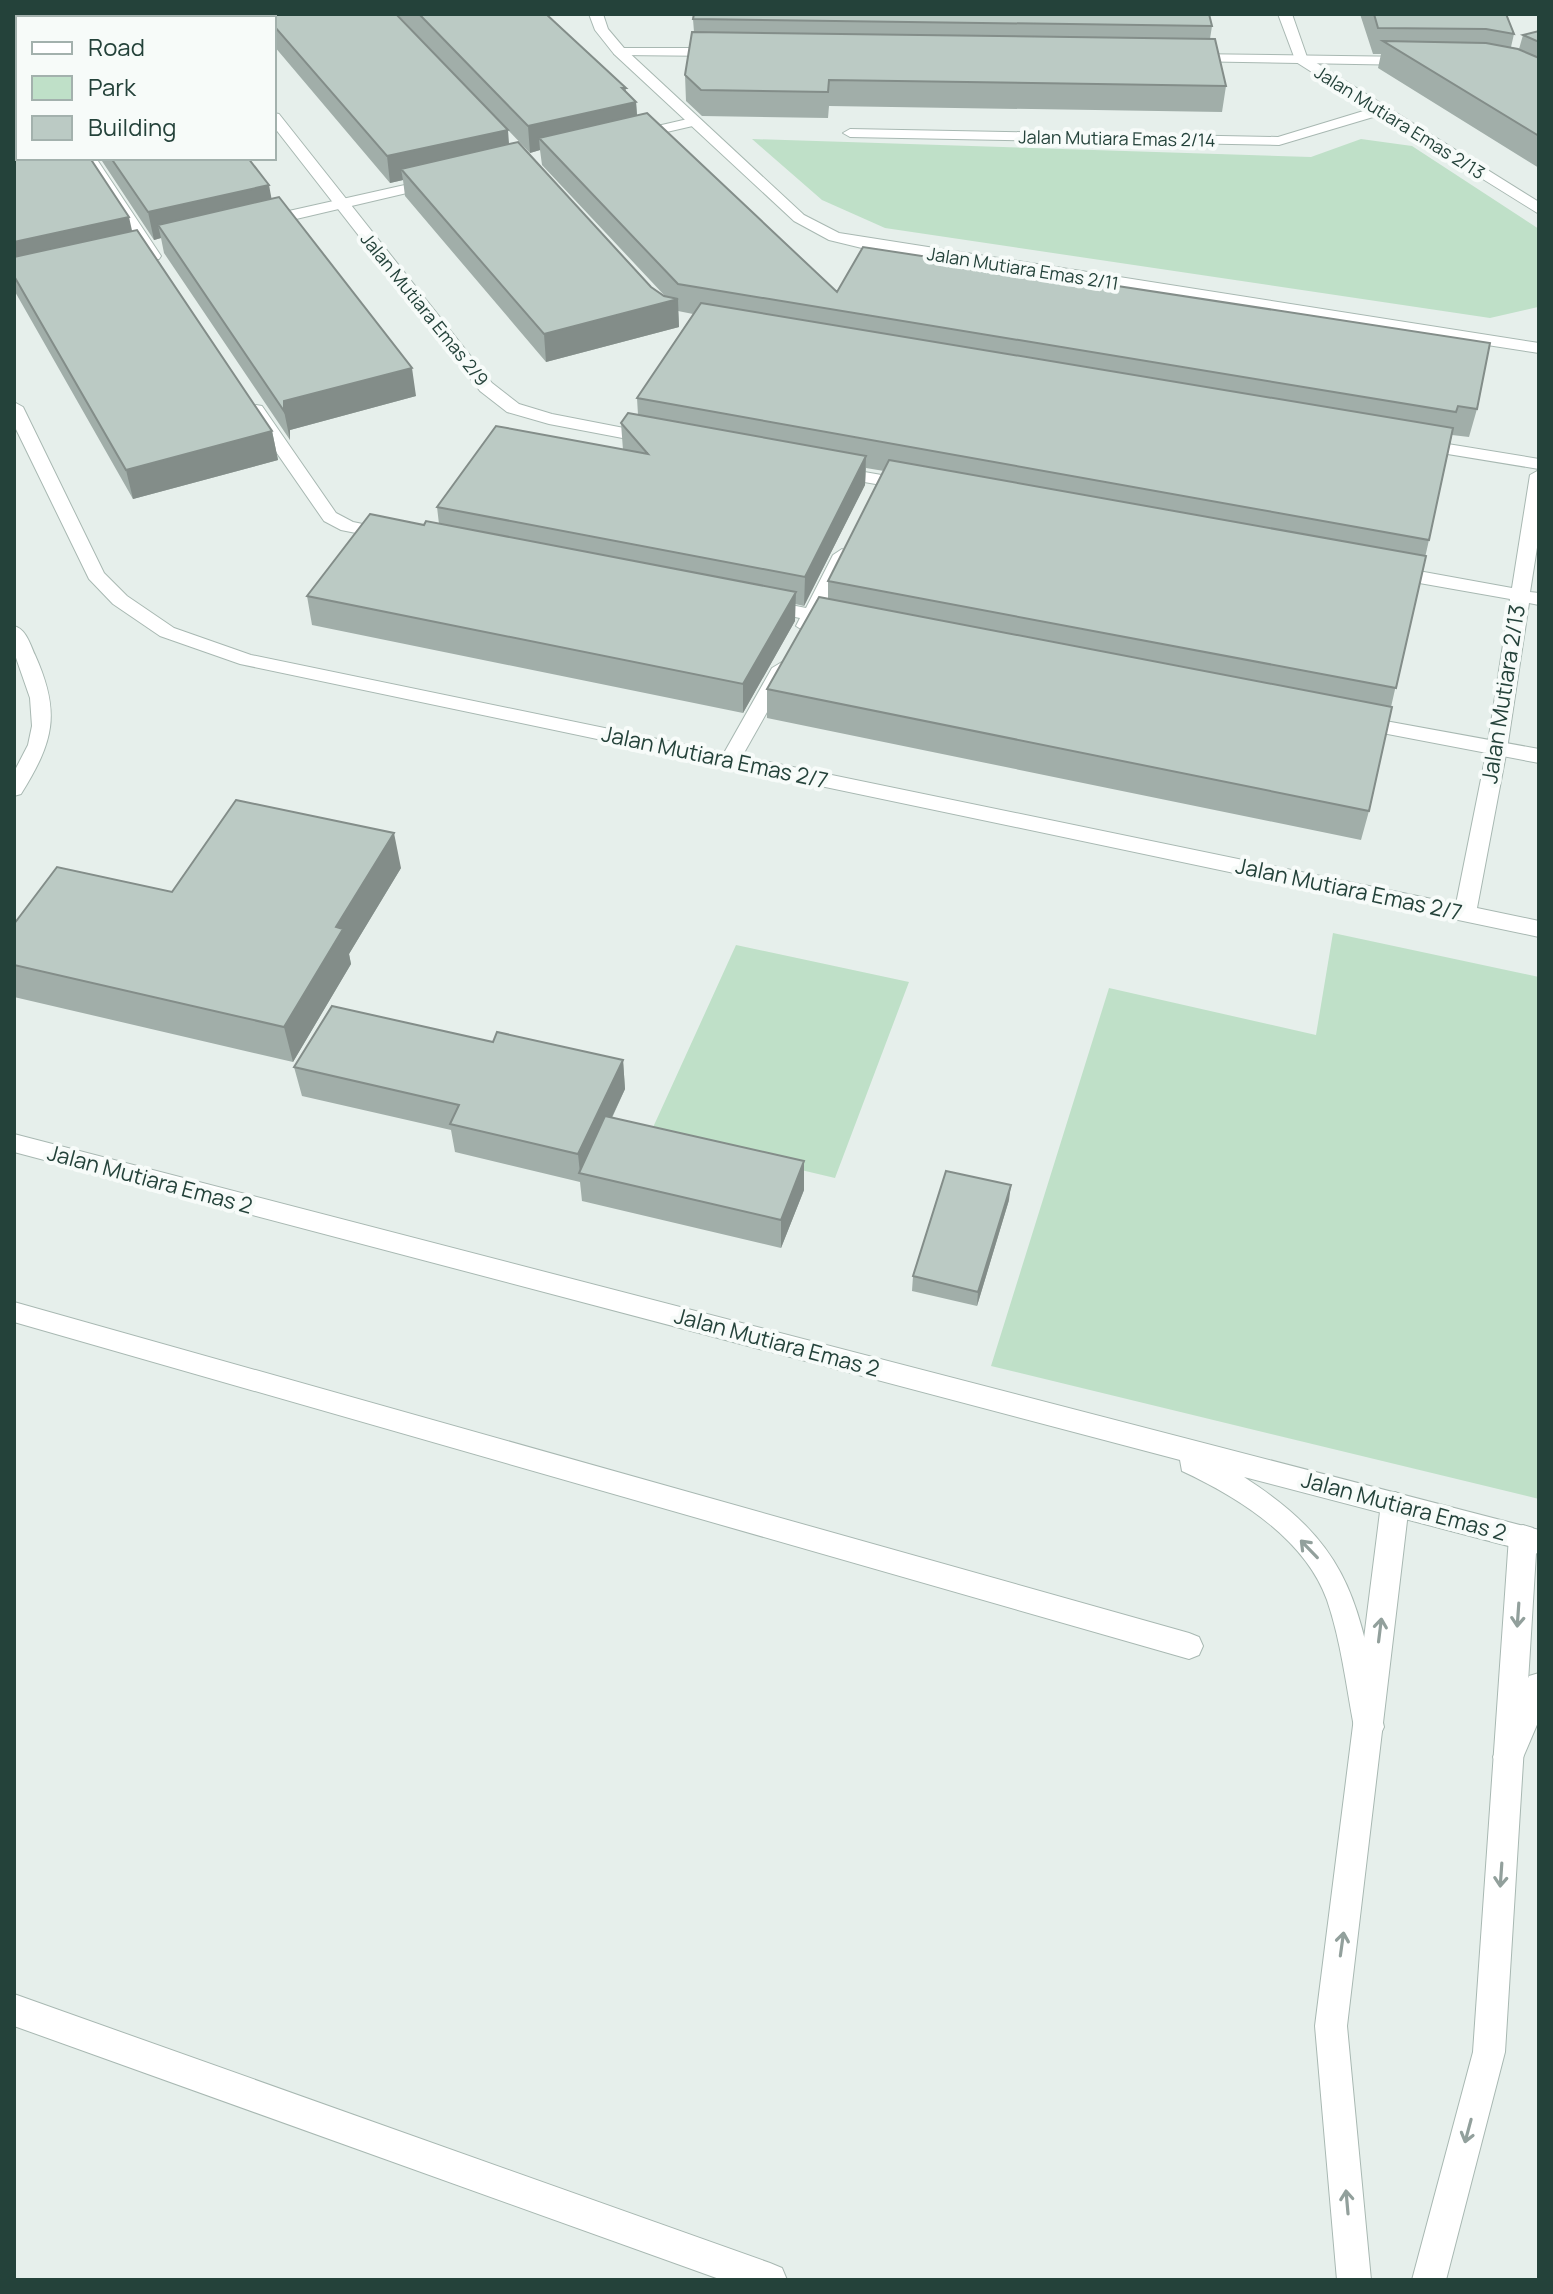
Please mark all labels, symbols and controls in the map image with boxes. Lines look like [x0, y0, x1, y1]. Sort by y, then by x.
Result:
legend [16, 16, 276, 160]
text: Road [88, 30, 145, 63]
street label: Jalan Mutiara Emas 2/13 [1310, 60, 1490, 184]
text: Park [88, 70, 137, 103]
text: Building [88, 110, 176, 143]
street label: Jalan Mutiara Emas 2/14 [1018, 124, 1216, 152]
street label: Jalan Mutiara Emas 2/9 [356, 227, 494, 391]
street label: Jalan Mutiara Emas 2/11 [925, 241, 1121, 295]
street label: Jalan Mutiara 2/13 [1474, 602, 1532, 786]
street label: Jalan Mutiara Emas 2/7 [599, 718, 831, 796]
street label: Jalan Mutiara Emas 2/7 [1233, 850, 1465, 928]
street label: Jalan Mutiara Emas 2 [44, 1137, 256, 1221]
street label: Jalan Mutiara Emas 2 [671, 1300, 883, 1384]
street label: Jalan Mutiara Emas 2 [1298, 1464, 1510, 1548]
one-way arrow [1300, 1539, 1319, 1559]
one-way arrow [1510, 1601, 1525, 1628]
one-way arrow [1373, 1617, 1388, 1644]
one-way arrow [1493, 1861, 1508, 1887]
one-way arrow [1335, 1932, 1350, 1957]
one-way arrow [1459, 2118, 1474, 2144]
one-way arrow [1339, 2189, 1354, 2216]

